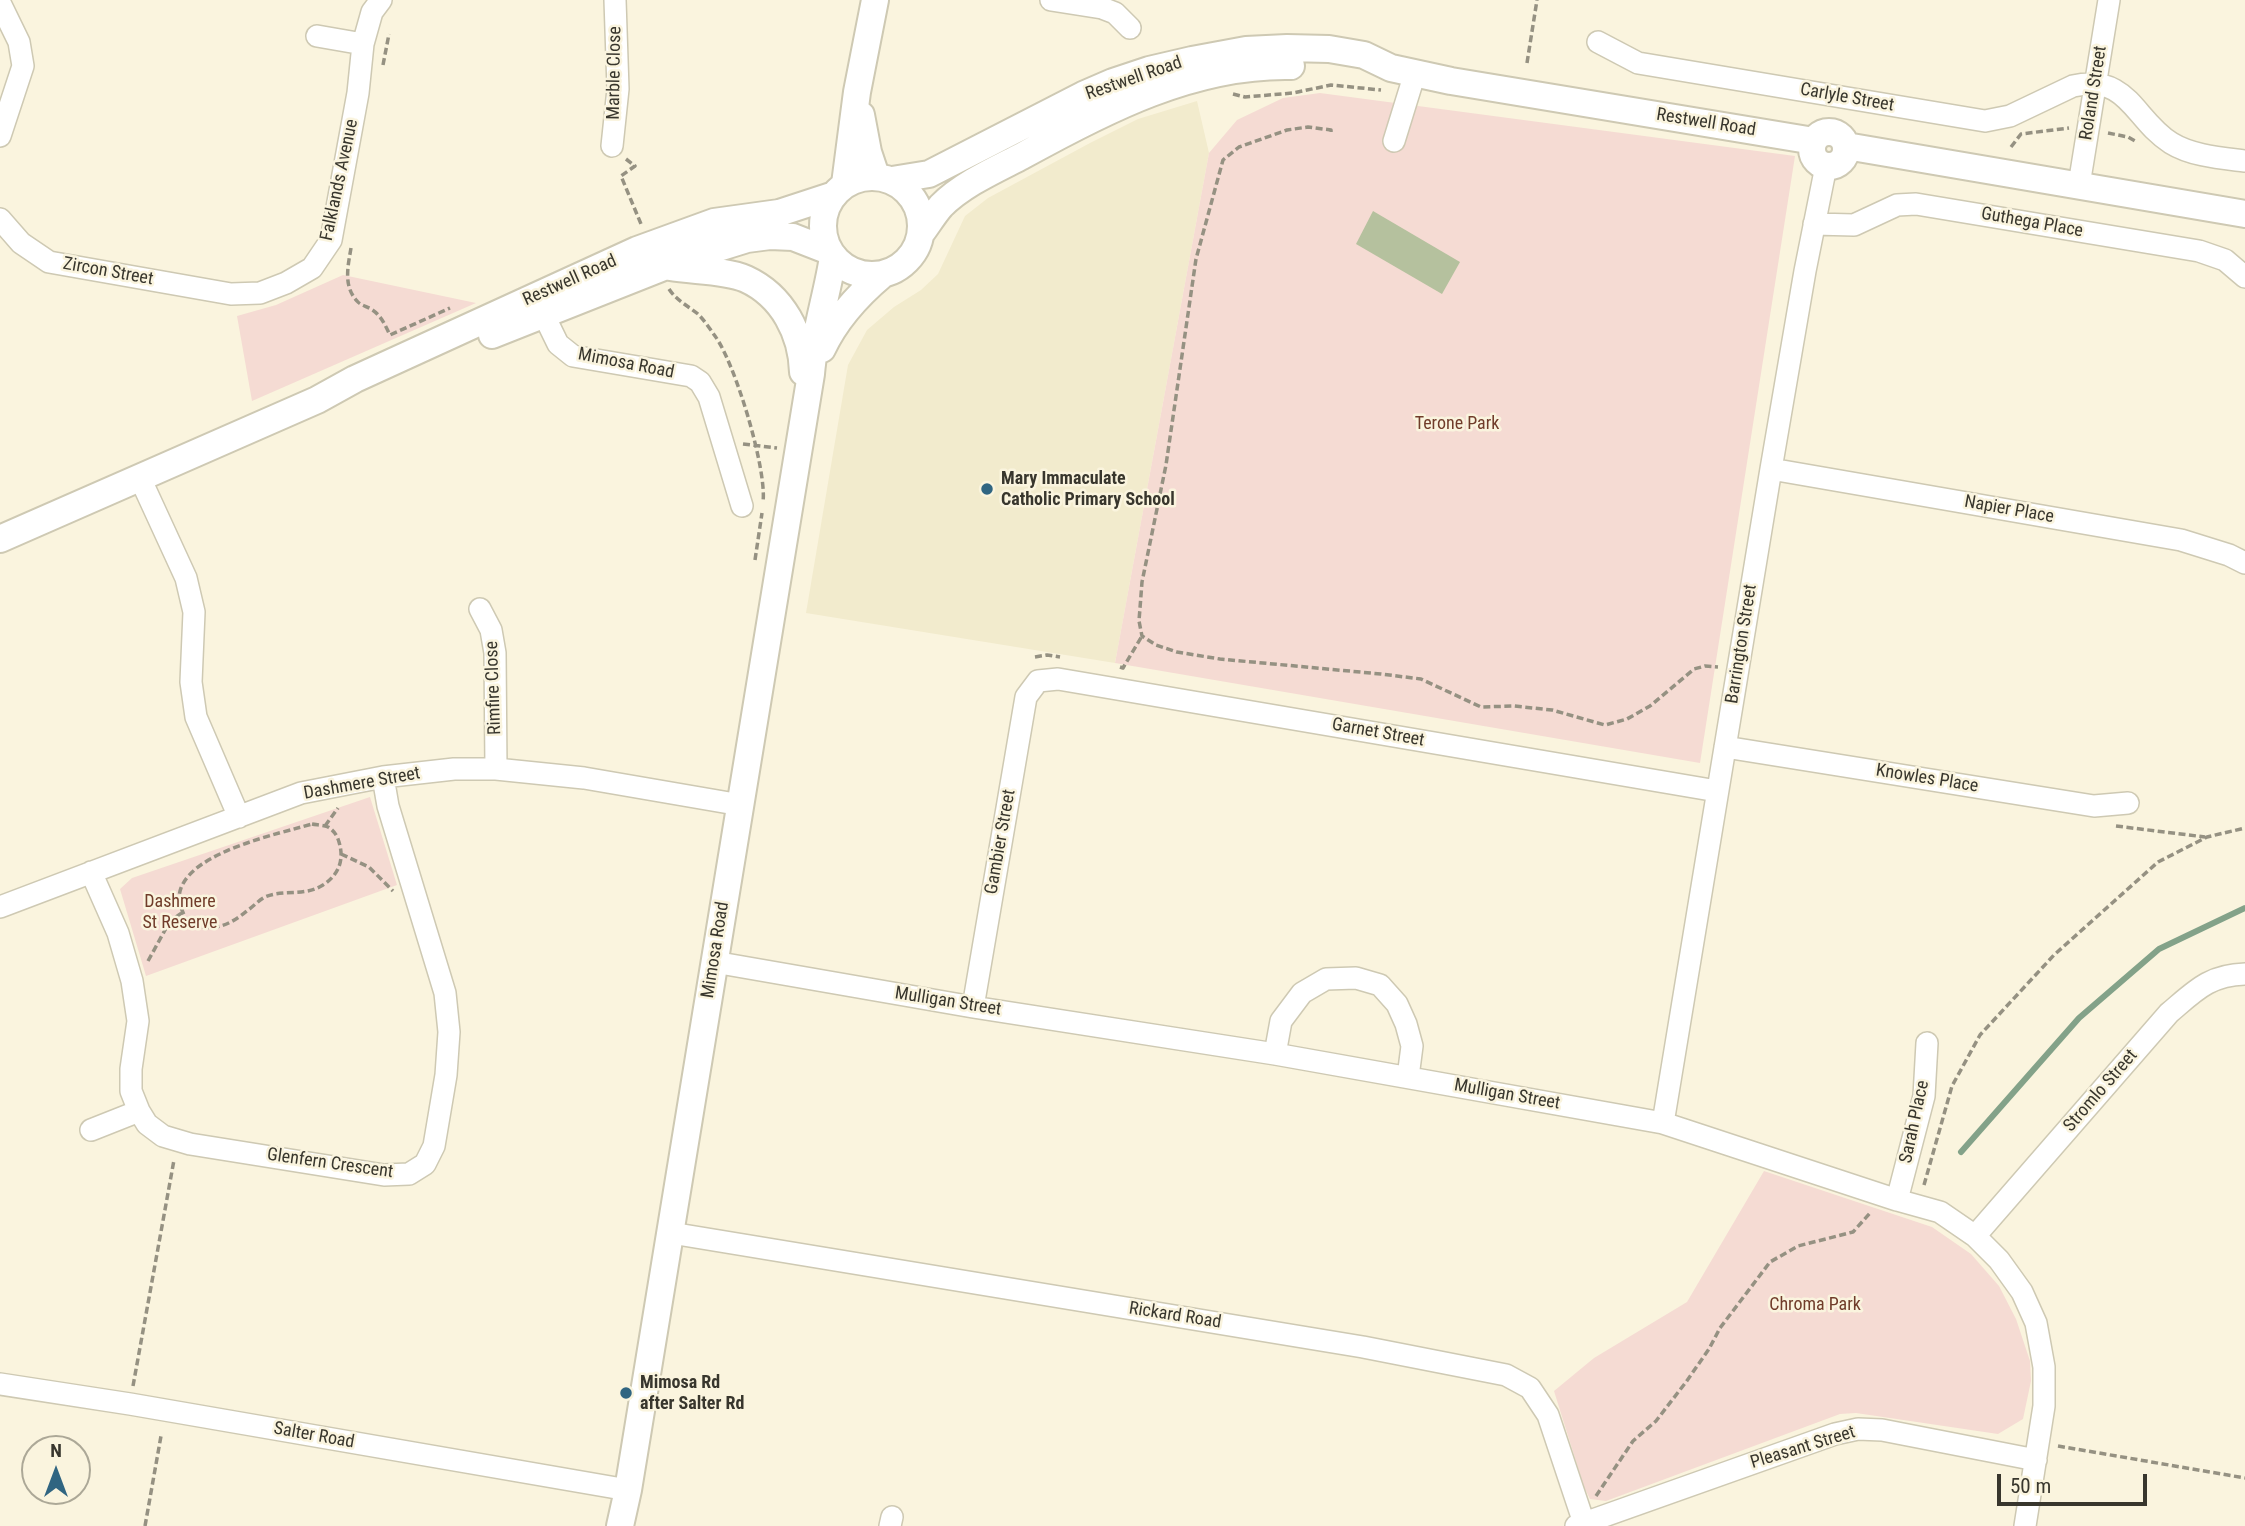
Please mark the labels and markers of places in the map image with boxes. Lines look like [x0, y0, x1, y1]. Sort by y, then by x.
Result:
place label: Mary Immaculate Catholic Primary School [1001, 468, 1175, 510]
marker: Mary Immaculate Catholic Primary School [979, 481, 995, 497]
place label: Mimosa Rd after Salter Rd [640, 1372, 744, 1414]
marker: Mimosa Rd after Salter Rd [618, 1385, 634, 1401]

